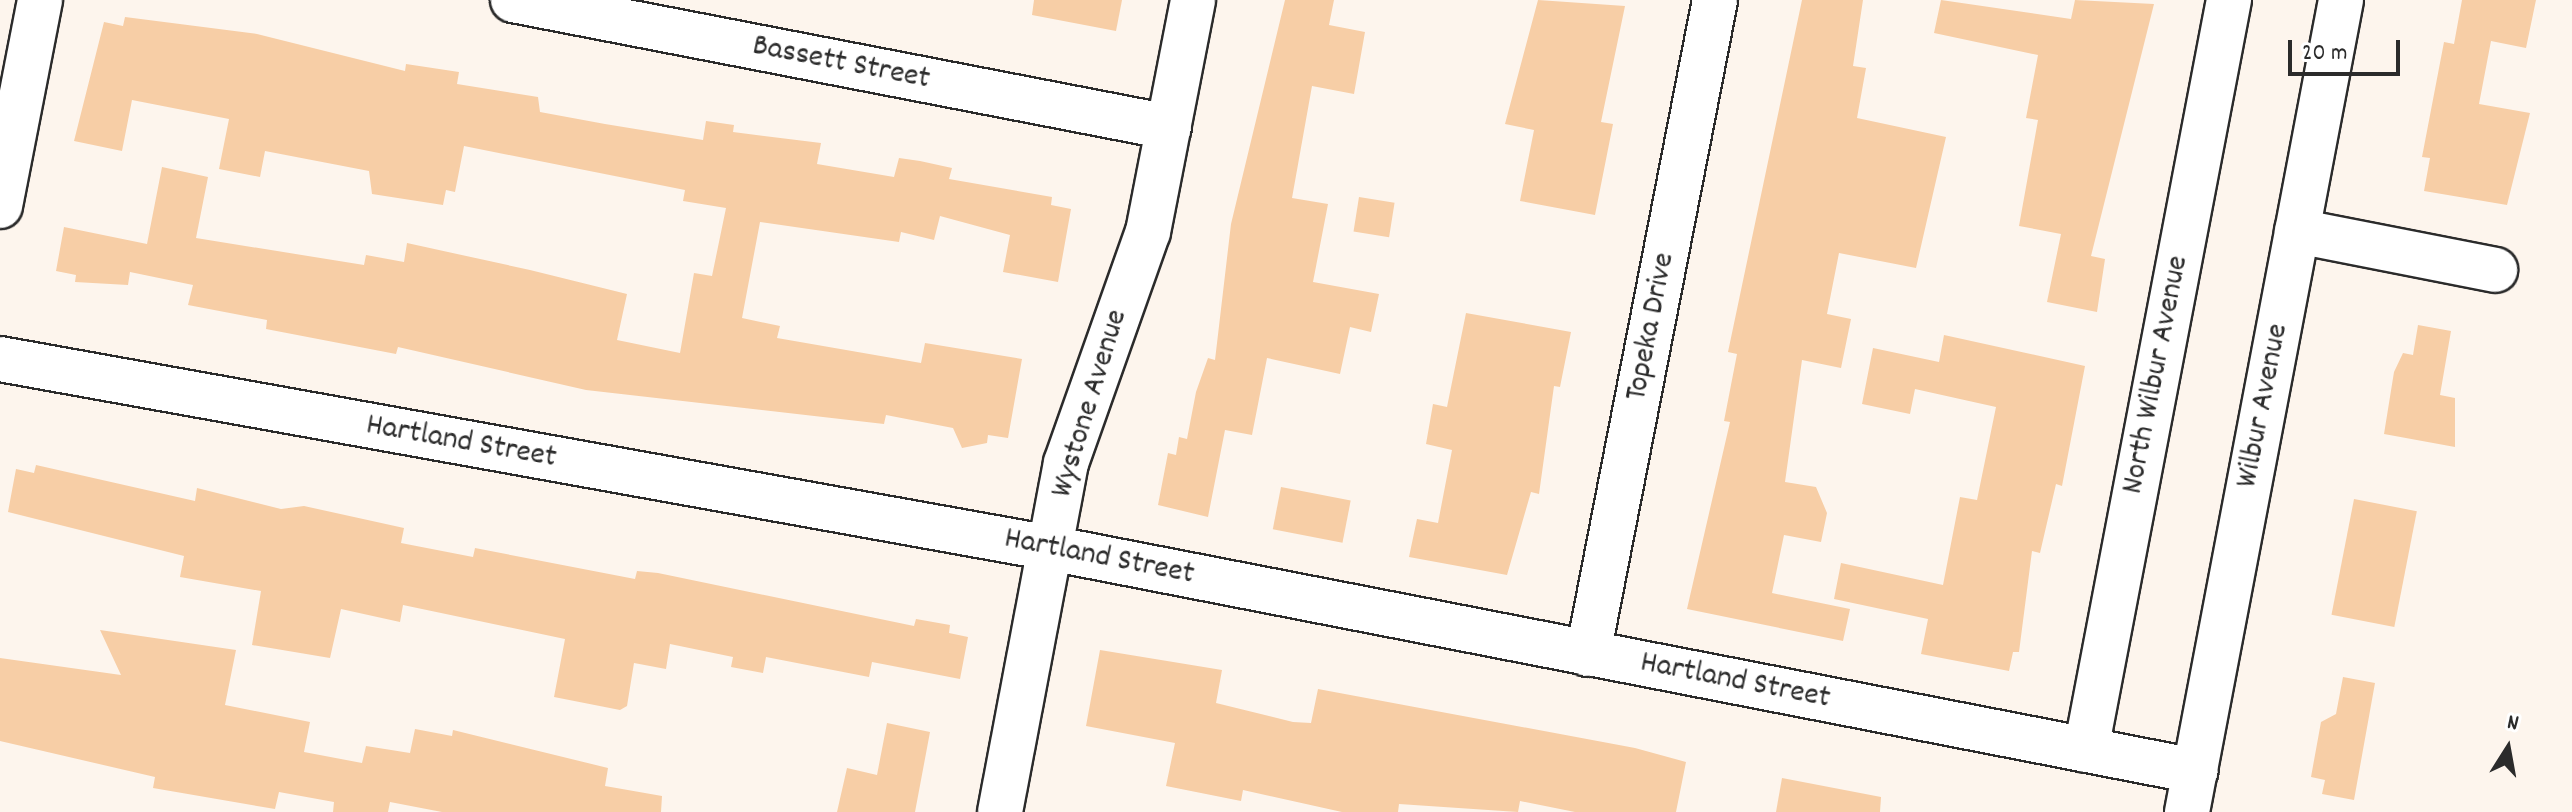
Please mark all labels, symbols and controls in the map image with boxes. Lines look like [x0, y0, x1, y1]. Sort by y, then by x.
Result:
scale bar [2292, 24, 2404, 74]
street label: Bassett Street [749, 28, 933, 100]
text: 20 m [2302, 37, 2348, 71]
street label: Topeka Drive [1619, 250, 1685, 404]
street label: North Wilbur Avenue [2115, 253, 2199, 497]
street label: Wystone Avenue [1044, 305, 1138, 503]
street label: Wilbur Avenue [2229, 321, 2299, 491]
street label: Hartland Street [363, 407, 559, 479]
street label: Hartland Street [1001, 521, 1197, 595]
street label: Hartland Street [1637, 645, 1833, 719]
north arrow [2468, 708, 2548, 788]
text: N [2504, 708, 2521, 740]

